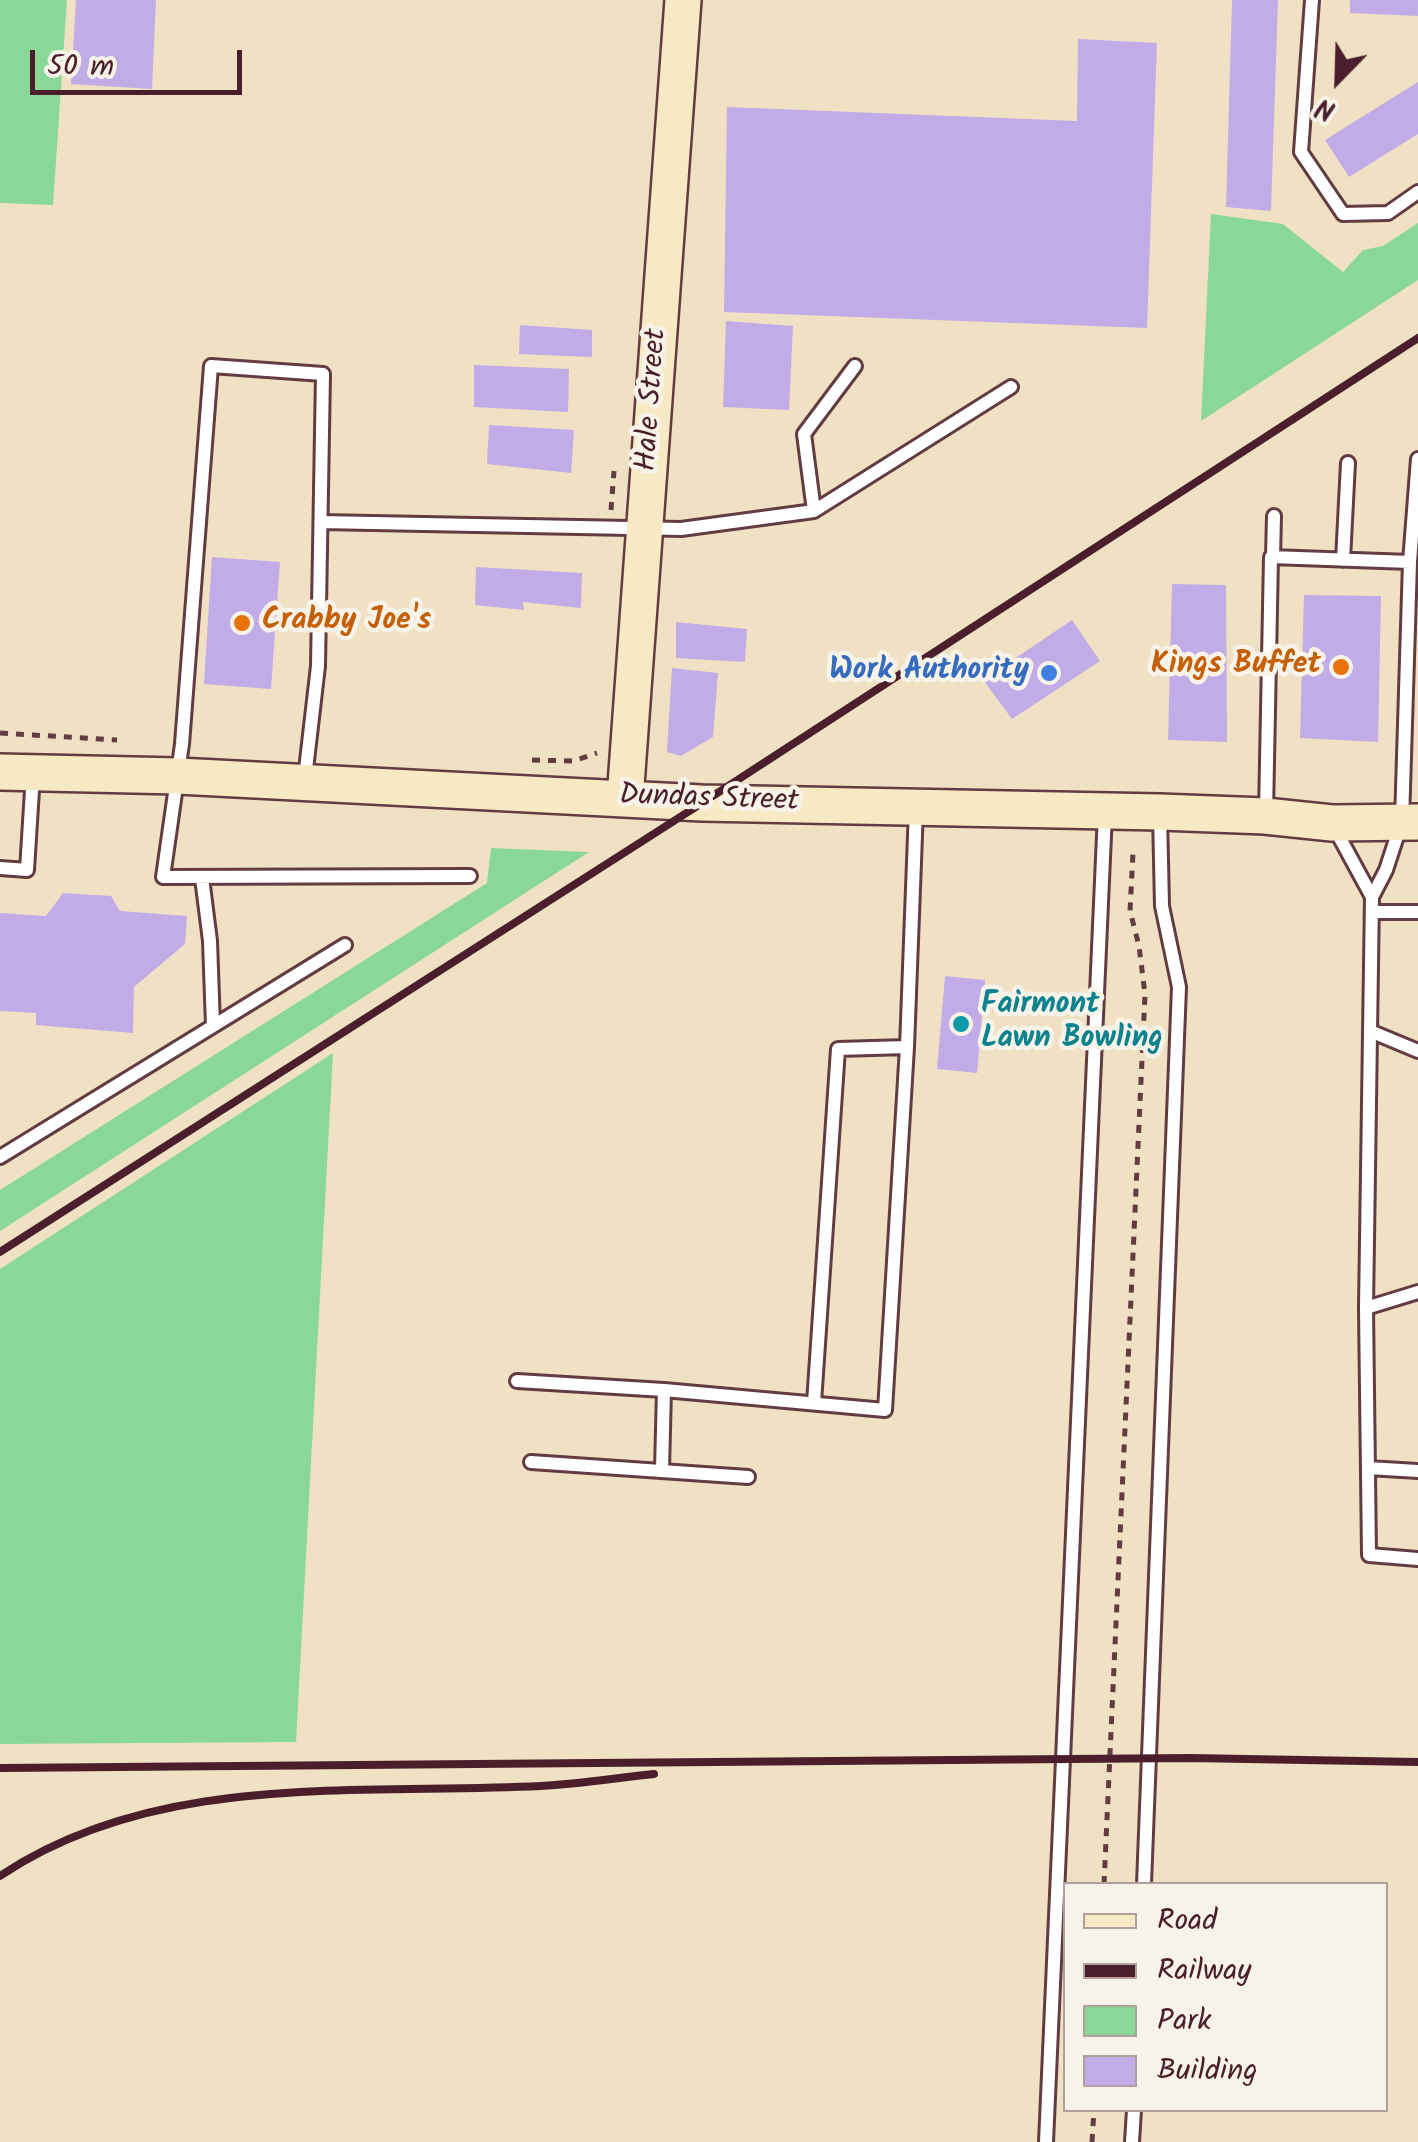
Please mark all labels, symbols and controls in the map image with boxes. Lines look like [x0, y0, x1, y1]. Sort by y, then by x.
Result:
scale bar [35, 30, 248, 92]
north arrow [1288, 30, 1388, 130]
text: 50 m [47, 43, 114, 91]
text: N [1309, 84, 1343, 132]
street label: Hale Street [631, 327, 677, 473]
place label: Crabby Joe's [262, 605, 431, 641]
marker: Crabby Joe's [231, 612, 253, 634]
place label: Kings Buffet [1151, 649, 1321, 685]
place label: Work Authority [829, 655, 1029, 691]
marker: Kings Buffet [1330, 656, 1352, 678]
marker: Work Authority [1038, 662, 1060, 684]
street label: Dundas Street [619, 780, 799, 822]
place label: Fairmont Lawn Bowling [981, 989, 1163, 1060]
marker: Fairmont Lawn Bowling [950, 1013, 972, 1035]
legend [1063, 1882, 1388, 2112]
text: Road [1157, 1897, 1217, 1945]
text: Railway [1157, 1947, 1251, 1995]
text: Park [1157, 1997, 1211, 2045]
text: Building [1157, 2047, 1257, 2095]

